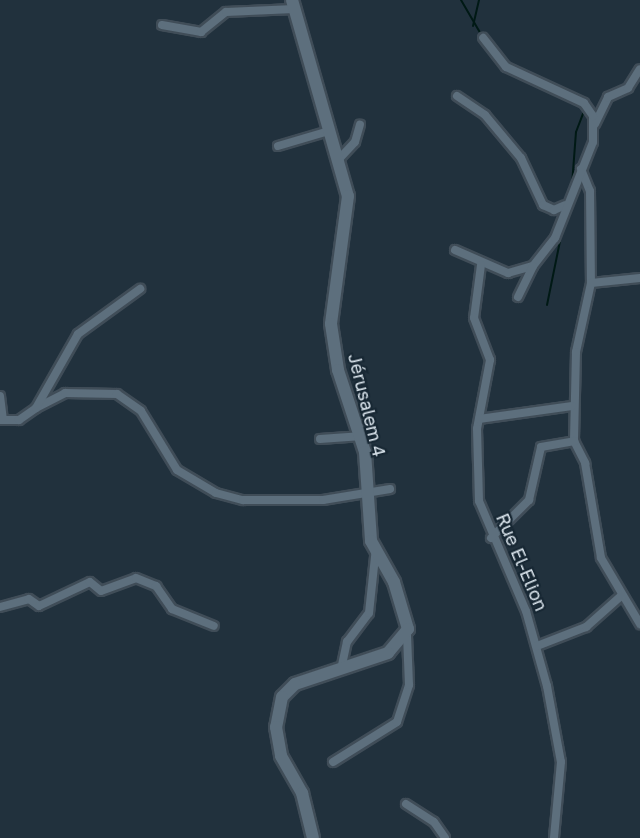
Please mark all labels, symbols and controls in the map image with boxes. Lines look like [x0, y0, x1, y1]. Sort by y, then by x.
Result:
street label: Jérusalem 4 [344, 351, 390, 459]
street label: Rue El-Elion [492, 510, 552, 614]

